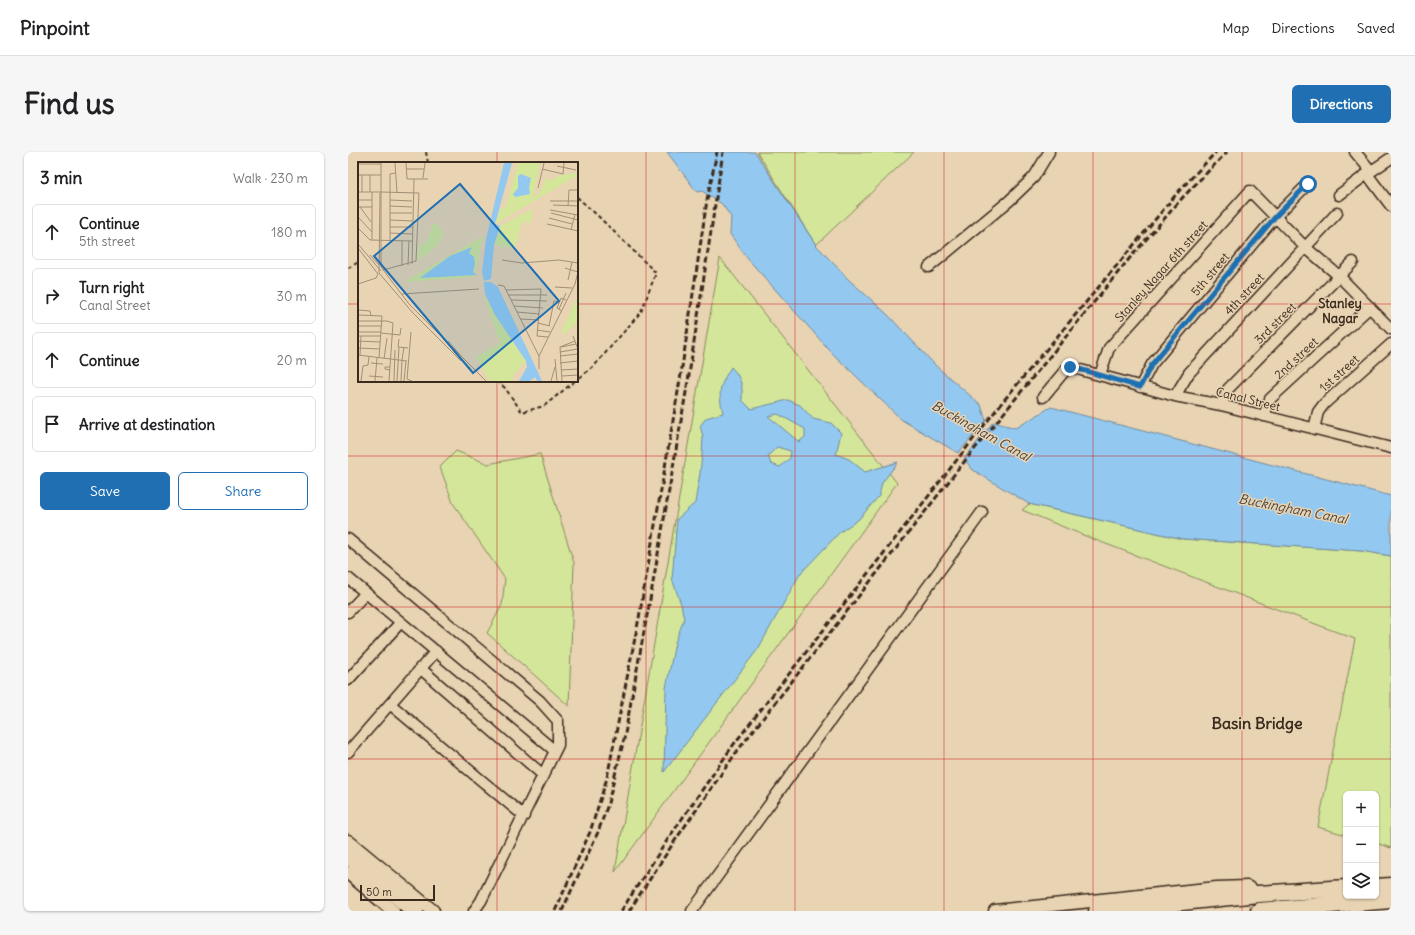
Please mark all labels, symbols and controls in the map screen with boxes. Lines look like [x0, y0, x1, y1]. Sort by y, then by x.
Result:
text: Pinpoint [20, 16, 90, 40]
text: Map [1222, 19, 1249, 37]
text: Directions [1271, 19, 1335, 37]
text: Saved [1357, 19, 1395, 37]
button: Directions [1292, 85, 1391, 123]
text: Find us [24, 86, 115, 122]
inset map [358, 162, 578, 382]
text: 3 min [40, 167, 82, 189]
text: Walk · 230 m [233, 170, 308, 187]
route start [1299, 175, 1317, 193]
text: Continue [79, 214, 140, 233]
street label: Stanley Nagar 6th street [1112, 217, 1210, 325]
icon: ahead [41, 221, 63, 243]
text: 180 m [271, 224, 307, 241]
text: 5th street [79, 233, 135, 250]
street label: 5th street [1188, 249, 1232, 299]
street label: 4th street [1221, 270, 1267, 318]
text: Turn right [79, 278, 144, 297]
icon: right [41, 285, 63, 307]
text: 30 m [277, 288, 307, 305]
district label: Stanley Nagar [1318, 295, 1362, 327]
text: Canal Street [79, 297, 151, 314]
street label: 3rd street [1251, 299, 1299, 347]
street label: 2nd street [1271, 334, 1321, 382]
icon: ahead [41, 349, 63, 371]
text: Continue [79, 351, 140, 370]
street label: 1st street [1316, 351, 1362, 395]
text: 20 m [277, 352, 307, 369]
route end [1061, 358, 1079, 376]
street label: Canal Street [1214, 384, 1282, 414]
water label: Buckingham Canal [929, 397, 1035, 466]
icon: arrive [41, 413, 63, 435]
text: Arrive at destination [79, 415, 215, 434]
button: Save [40, 472, 170, 510]
button: Share [178, 472, 308, 510]
water label: Buckingham Canal [1237, 490, 1351, 528]
district label: Basin Bridge [1211, 713, 1303, 734]
map controls [1343, 791, 1379, 899]
button: + [1343, 791, 1379, 827]
button: − [1343, 827, 1379, 863]
button: layers [1343, 863, 1379, 899]
scale bar [360, 883, 435, 902]
text: 50 m [366, 885, 392, 899]

